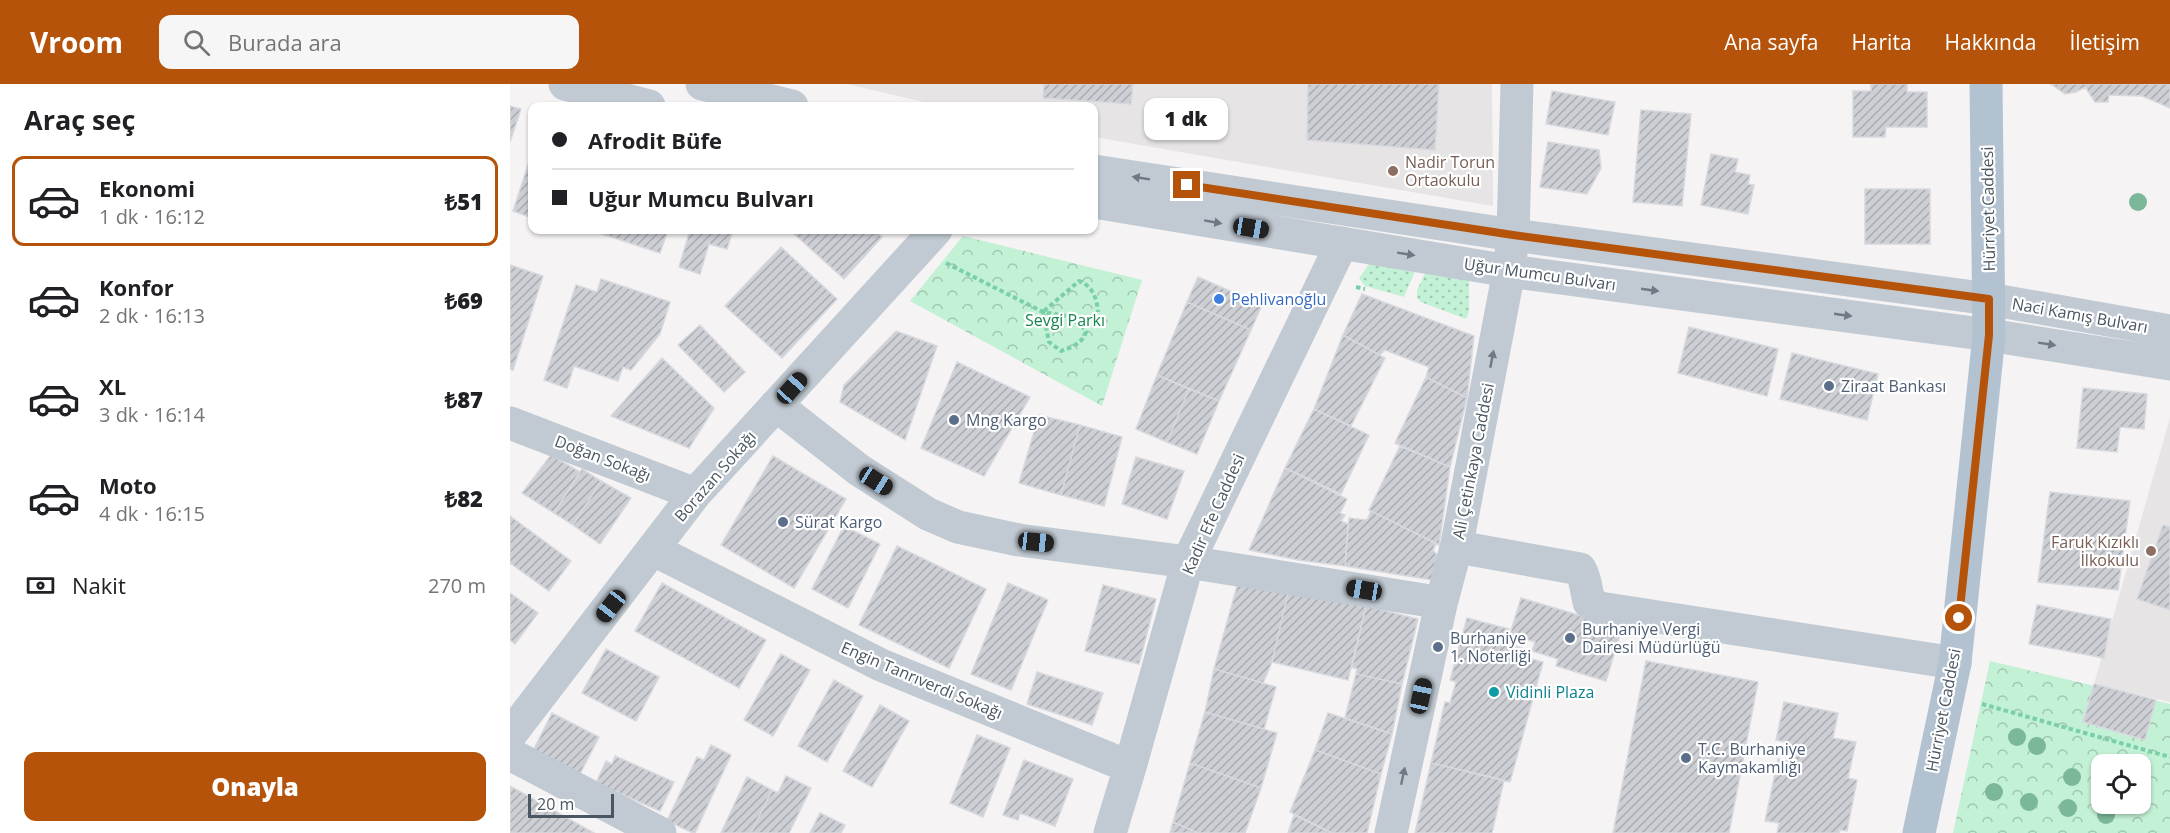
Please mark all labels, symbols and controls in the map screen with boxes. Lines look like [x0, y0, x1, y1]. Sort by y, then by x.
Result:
search box [159, 15, 579, 69]
text: Vroom [30, 23, 123, 61]
icon: search [180, 26, 213, 59]
text: Burada ara [228, 27, 342, 57]
text: Ana sayfa [1724, 28, 1818, 56]
text: Harita [1851, 28, 1912, 56]
text: Hakkında [1945, 28, 2037, 56]
text: İletişim [2070, 28, 2140, 56]
callout: 1 dk [1145, 98, 1229, 140]
text: Araç seç [24, 101, 135, 138]
text: 1 dk [1165, 105, 1207, 132]
text: Afrodit Büfe [588, 125, 722, 155]
street label: Hürriyet Caddesi [1976, 146, 2000, 272]
place label: Nadir Torun Ortaokulu [1405, 151, 1495, 191]
marker: Nadir Torun Ortaokulu [1386, 164, 1400, 178]
route end [1173, 171, 1200, 198]
text: Ekonomi [99, 173, 195, 203]
icon: car [27, 174, 81, 228]
one-way arrow [1132, 174, 1151, 183]
text: Uğur Mumcu Bulvarı [588, 183, 814, 213]
text: ₺51 [445, 186, 483, 216]
text: 1 dk · 16:12 [99, 203, 205, 230]
car [1232, 216, 1270, 240]
one-way arrow [1204, 218, 1223, 227]
one-way arrow [1396, 250, 1415, 259]
street label: Uğur Mumcu Bulvarı [1463, 252, 1617, 296]
text: Konfor [99, 272, 174, 302]
icon: car [27, 273, 81, 327]
text: ₺69 [445, 285, 483, 315]
one-way arrow [1641, 285, 1660, 294]
place label: Pehlivanoğlu [1231, 288, 1326, 310]
marker: Pehlivanoğlu [1212, 292, 1226, 306]
street label: Naci Kamış Bulvarı [2010, 292, 2150, 338]
text: 2 dk · 16:13 [99, 302, 205, 329]
park label: Sevgi Parkı [1025, 309, 1105, 331]
one-way arrow [1834, 311, 1853, 320]
one-way arrow [2038, 339, 2057, 348]
one-way arrow [1488, 350, 1497, 369]
car [773, 369, 811, 407]
text: XL [99, 371, 126, 401]
icon: car [27, 372, 81, 426]
place label: Ziraat Bankası [1841, 375, 1946, 397]
marker: Ziraat Bankası [1822, 379, 1836, 393]
street label: Ali Çetinkaya Caddesi [1447, 381, 1499, 541]
text: ₺87 [445, 384, 483, 414]
text: 3 dk · 16:14 [99, 401, 205, 428]
place label: Mng Kargo [966, 409, 1047, 431]
marker: Mng Kargo [947, 413, 961, 427]
street label: Borazan Sokağı [669, 426, 761, 526]
street label: Doğan Sokağı [552, 430, 654, 486]
street label: Kadir Efe Caddesi [1177, 450, 1249, 578]
car [856, 464, 896, 498]
text: Moto [99, 470, 157, 500]
icon: car [27, 471, 81, 525]
text: ₺82 [445, 483, 483, 513]
text: 4 dk · 16:15 [99, 500, 205, 527]
place label: Sürat Kargo [795, 511, 882, 533]
marker: Sürat Kargo [776, 515, 790, 529]
car [1017, 531, 1055, 553]
place label: Faruk Kızıklı İlkokulu [2051, 531, 2139, 571]
marker: Faruk Kızıklı İlkokulu [2144, 544, 2158, 558]
icon: cash [24, 569, 57, 602]
text: Nakit [72, 570, 126, 600]
text: 270 m [428, 572, 486, 599]
car [1345, 578, 1383, 602]
car [593, 586, 629, 626]
route start [1945, 604, 1972, 631]
place label: Burhaniye Vergi Dairesi Müdürlüğü [1582, 618, 1721, 658]
place label: Burhaniye 1. Noterliği [1450, 627, 1531, 667]
marker: Burhaniye Vergi Dairesi Müdürlüğü [1563, 631, 1577, 645]
street label: Engin Tanrıverdi Sokağı [838, 636, 1006, 724]
marker: Burhaniye 1. Noterliği [1431, 640, 1445, 654]
street label: Hürriyet Caddesi [1920, 647, 1966, 773]
car [1408, 677, 1434, 715]
place label: Vidinli Plaza [1506, 681, 1594, 703]
marker: Vidinli Plaza [1487, 685, 1501, 699]
place label: T.C. Burhaniye Kaymakamlığı [1698, 738, 1806, 778]
marker: T.C. Burhaniye Kaymakamlığı [1679, 751, 1693, 765]
button: Onayla [24, 752, 486, 821]
map controls [2091, 754, 2151, 814]
button: locate [2091, 754, 2151, 814]
one-way arrow [1399, 767, 1409, 785]
scale bar [528, 791, 614, 818]
text: 20 m [537, 793, 574, 815]

